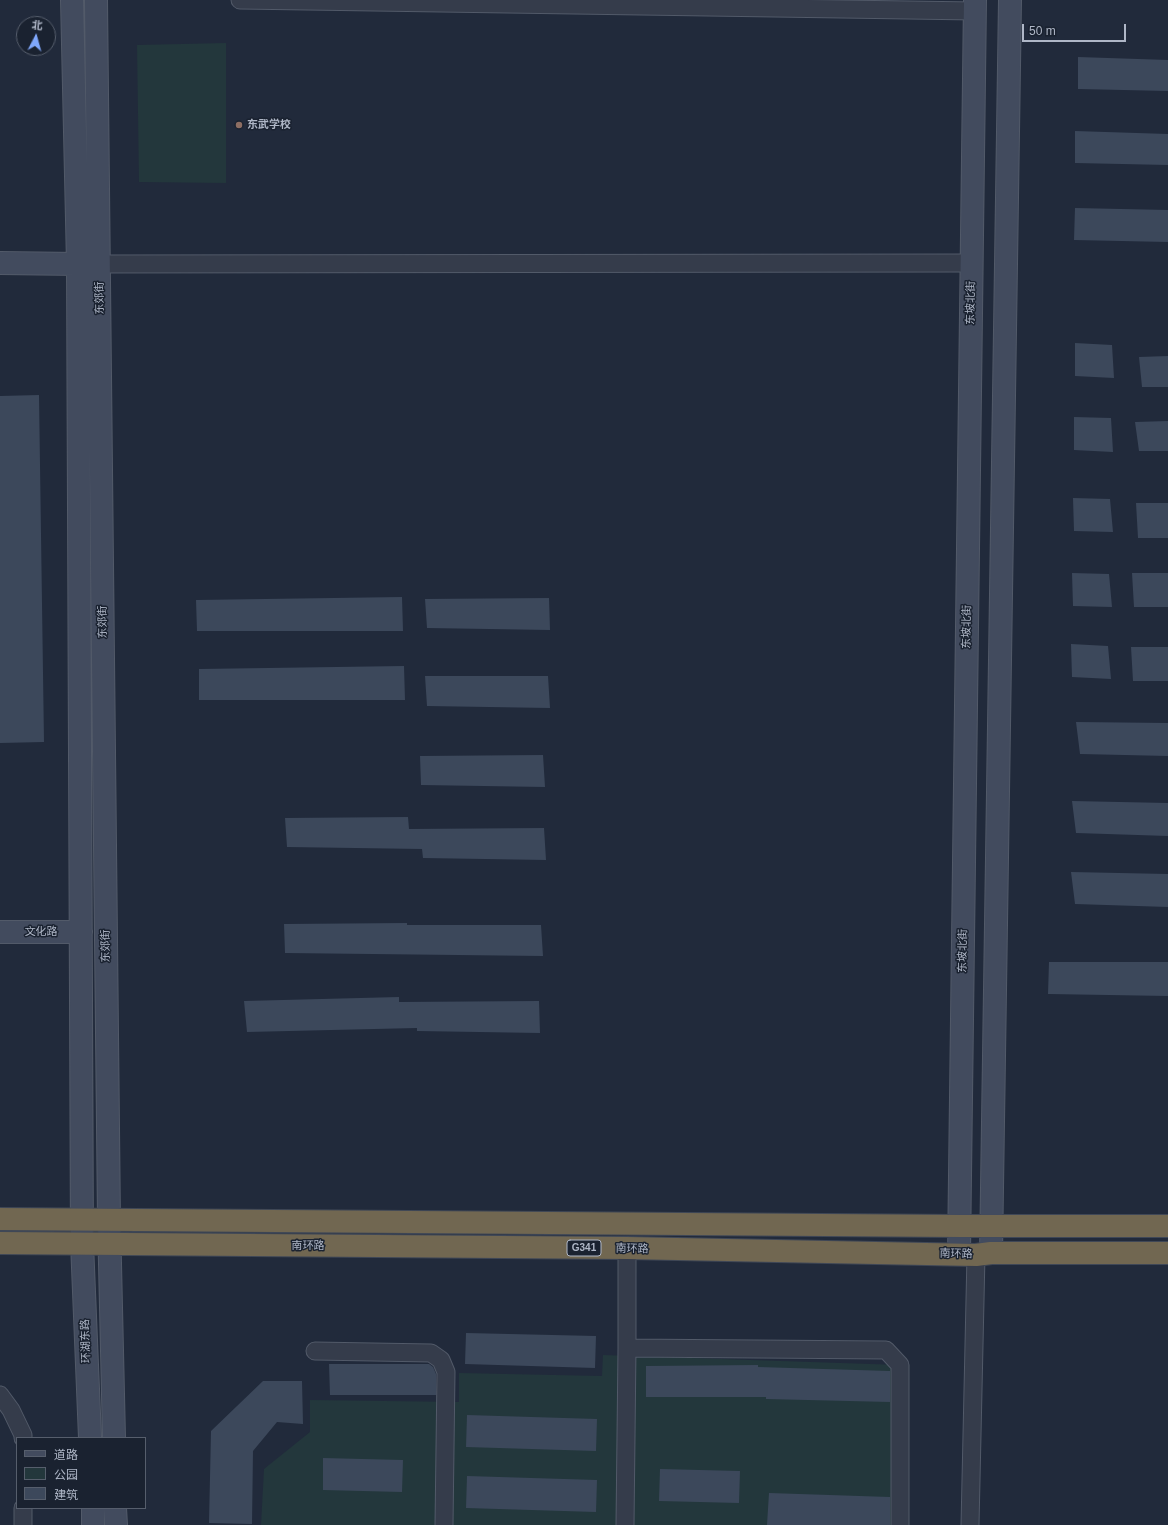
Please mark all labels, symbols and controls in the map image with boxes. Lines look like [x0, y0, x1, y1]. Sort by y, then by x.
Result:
north arrow [16, 16, 56, 56]
scale bar [1024, 16, 1128, 42]
text: 北 [31, 19, 43, 32]
text: 50 m [1029, 24, 1056, 38]
place label: 东武学校 [247, 118, 291, 132]
marker: 东武学校 [234, 120, 244, 130]
street label: 东郊街 [93, 281, 107, 315]
street label: 东坡北街 [964, 281, 978, 325]
street label: 东郊街 [96, 605, 110, 639]
street label: 东坡北街 [960, 605, 974, 649]
street label: 文化路 [25, 925, 57, 939]
street label: 东郊街 [99, 929, 113, 963]
street label: 东坡北街 [956, 929, 970, 973]
street label: 南环路 [292, 1239, 324, 1253]
road number: G341 [567, 1240, 601, 1256]
street label: 南环路 [615, 1242, 649, 1256]
street label: 南环路 [939, 1247, 973, 1261]
street label: 环湖东路 [79, 1319, 93, 1363]
legend [16, 1437, 146, 1509]
text: 道路 [54, 1448, 78, 1462]
text: 公园 [54, 1468, 78, 1482]
text: 建筑 [54, 1488, 78, 1502]

